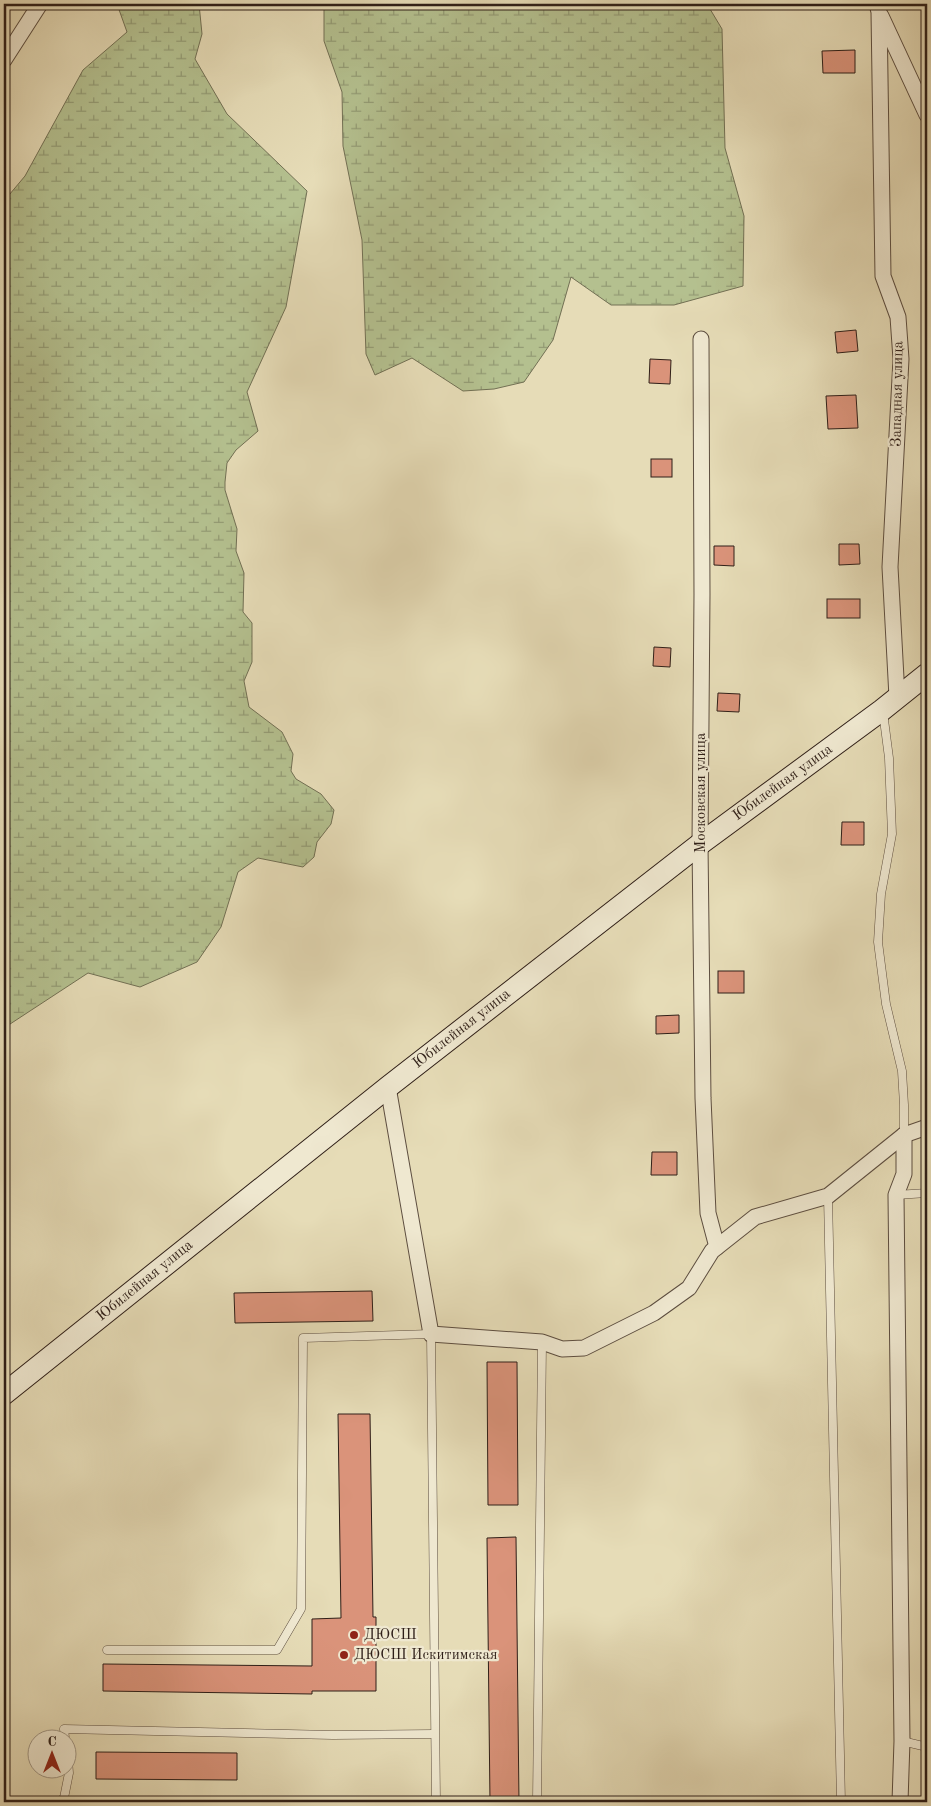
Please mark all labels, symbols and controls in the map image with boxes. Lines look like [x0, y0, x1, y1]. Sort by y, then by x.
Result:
street label: Западная улица [890, 340, 906, 447]
street label: Московская улица [694, 732, 709, 853]
street label: Юбилейная улица [730, 742, 836, 824]
street label: Юбилейная улица [410, 986, 514, 1072]
street label: Юбилейная улица [94, 1237, 196, 1324]
place label: ДЮСШ [364, 1628, 417, 1643]
marker: ДЮСШ [348, 1629, 360, 1641]
place label: ДЮСШ Искитимская [354, 1648, 498, 1663]
marker: ДЮСШ Искитимская [338, 1649, 350, 1661]
north arrow [28, 1728, 78, 1778]
text: С [47, 1735, 57, 1749]

